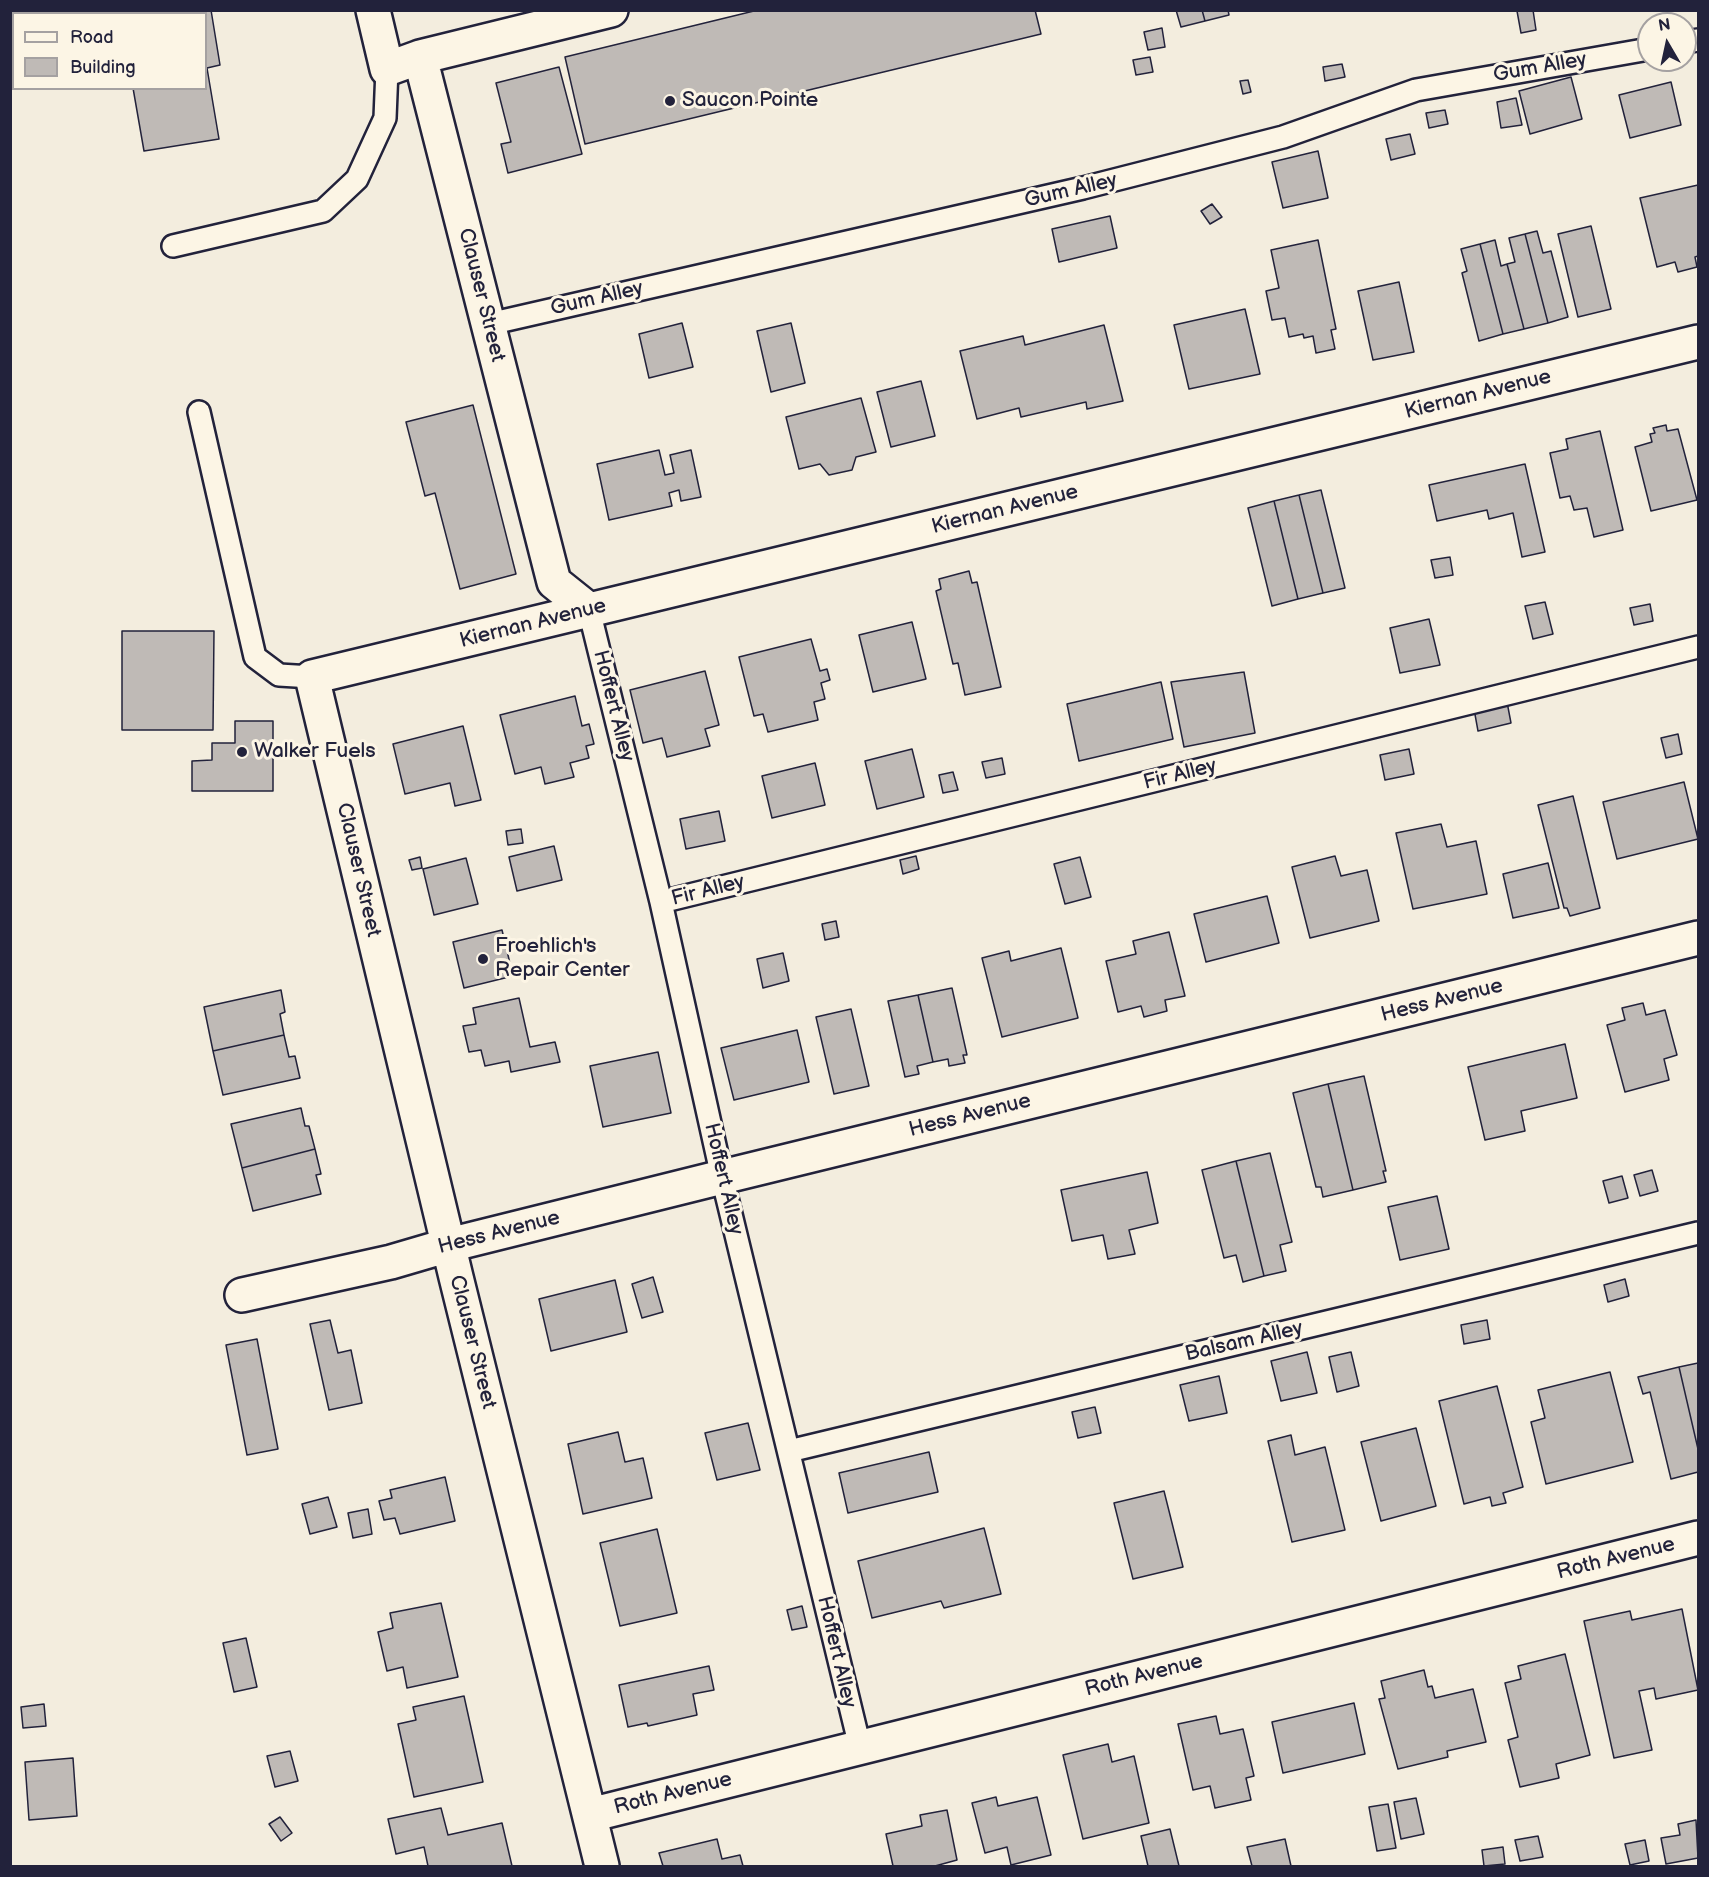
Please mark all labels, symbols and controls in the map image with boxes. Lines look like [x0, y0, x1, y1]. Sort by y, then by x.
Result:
legend [12, 12, 207, 90]
north arrow [1637, 12, 1697, 72]
text: N [1657, 15, 1672, 36]
text: Road [70, 27, 114, 48]
street label: Gum Alley [1491, 47, 1589, 89]
text: Building [70, 57, 136, 78]
place label: Saucon Pointe [682, 88, 818, 114]
marker: Saucon Pointe [663, 94, 677, 108]
street label: Gum Alley [1022, 168, 1120, 214]
street label: Clauser Street [452, 226, 510, 364]
street label: Gum Alley [548, 276, 646, 322]
street label: Kiernan Avenue [1402, 365, 1554, 425]
street label: Kiernan Avenue [929, 480, 1081, 540]
street label: Kiernan Avenue [457, 594, 609, 654]
street label: Hoffert Alley [587, 648, 639, 764]
place label: Walker Fuels [254, 739, 376, 765]
marker: Walker Fuels [235, 745, 249, 759]
street label: Fir Alley [1141, 754, 1219, 796]
street label: Clauser Street [330, 801, 386, 939]
street label: Fir Alley [669, 870, 747, 912]
place label: Froehlich's Repair Center [495, 934, 630, 984]
marker: Froehlich's Repair Center [476, 952, 490, 966]
street label: Hess Avenue [1378, 974, 1506, 1028]
street label: Hess Avenue [906, 1089, 1034, 1143]
street label: Hoffert Alley [698, 1121, 748, 1237]
street label: Hess Avenue [435, 1206, 563, 1260]
street label: Clauser Street [443, 1273, 501, 1411]
street label: Balsam Alley [1183, 1316, 1305, 1368]
street label: Roth Avenue [1554, 1532, 1678, 1586]
street label: Hoffert Alley [811, 1594, 861, 1710]
street label: Roth Avenue [1082, 1649, 1206, 1703]
street label: Roth Avenue [611, 1767, 735, 1821]

